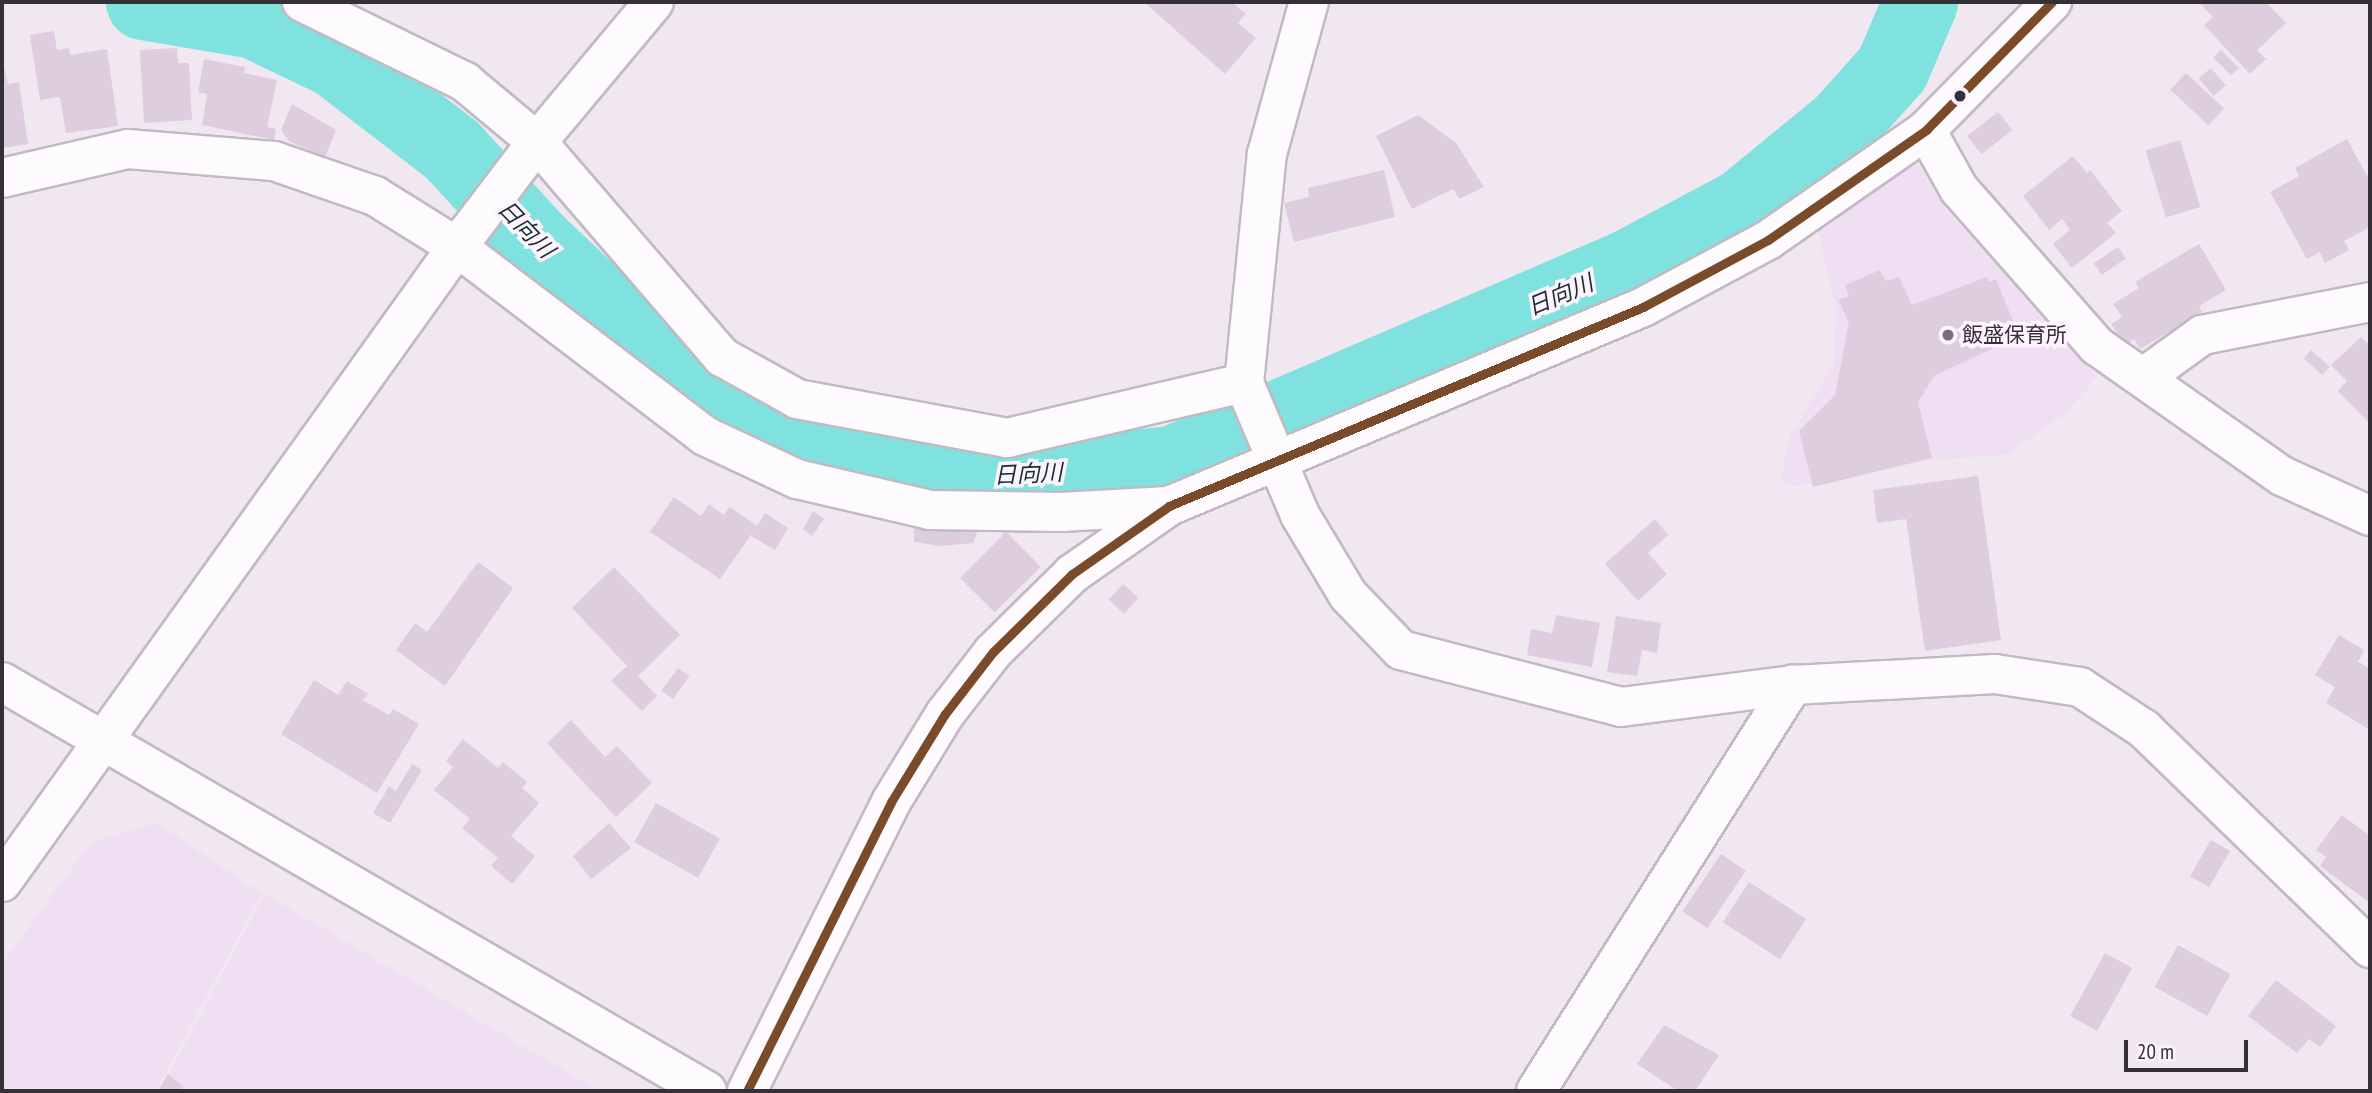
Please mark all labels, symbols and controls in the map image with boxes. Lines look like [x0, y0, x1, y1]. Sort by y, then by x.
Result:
unlabelled marker [1953, 89, 1967, 103]
water label: 日向川 [492, 195, 560, 263]
water label: 日向川 [1523, 269, 1597, 321]
place label: 飯盛保育所 [1962, 322, 2067, 348]
marker: 飯盛保育所 [1940, 327, 1956, 343]
water label: 日向川 [993, 458, 1063, 490]
scale bar [2127, 1026, 2251, 1070]
text: 20 m [2137, 1038, 2174, 1065]

